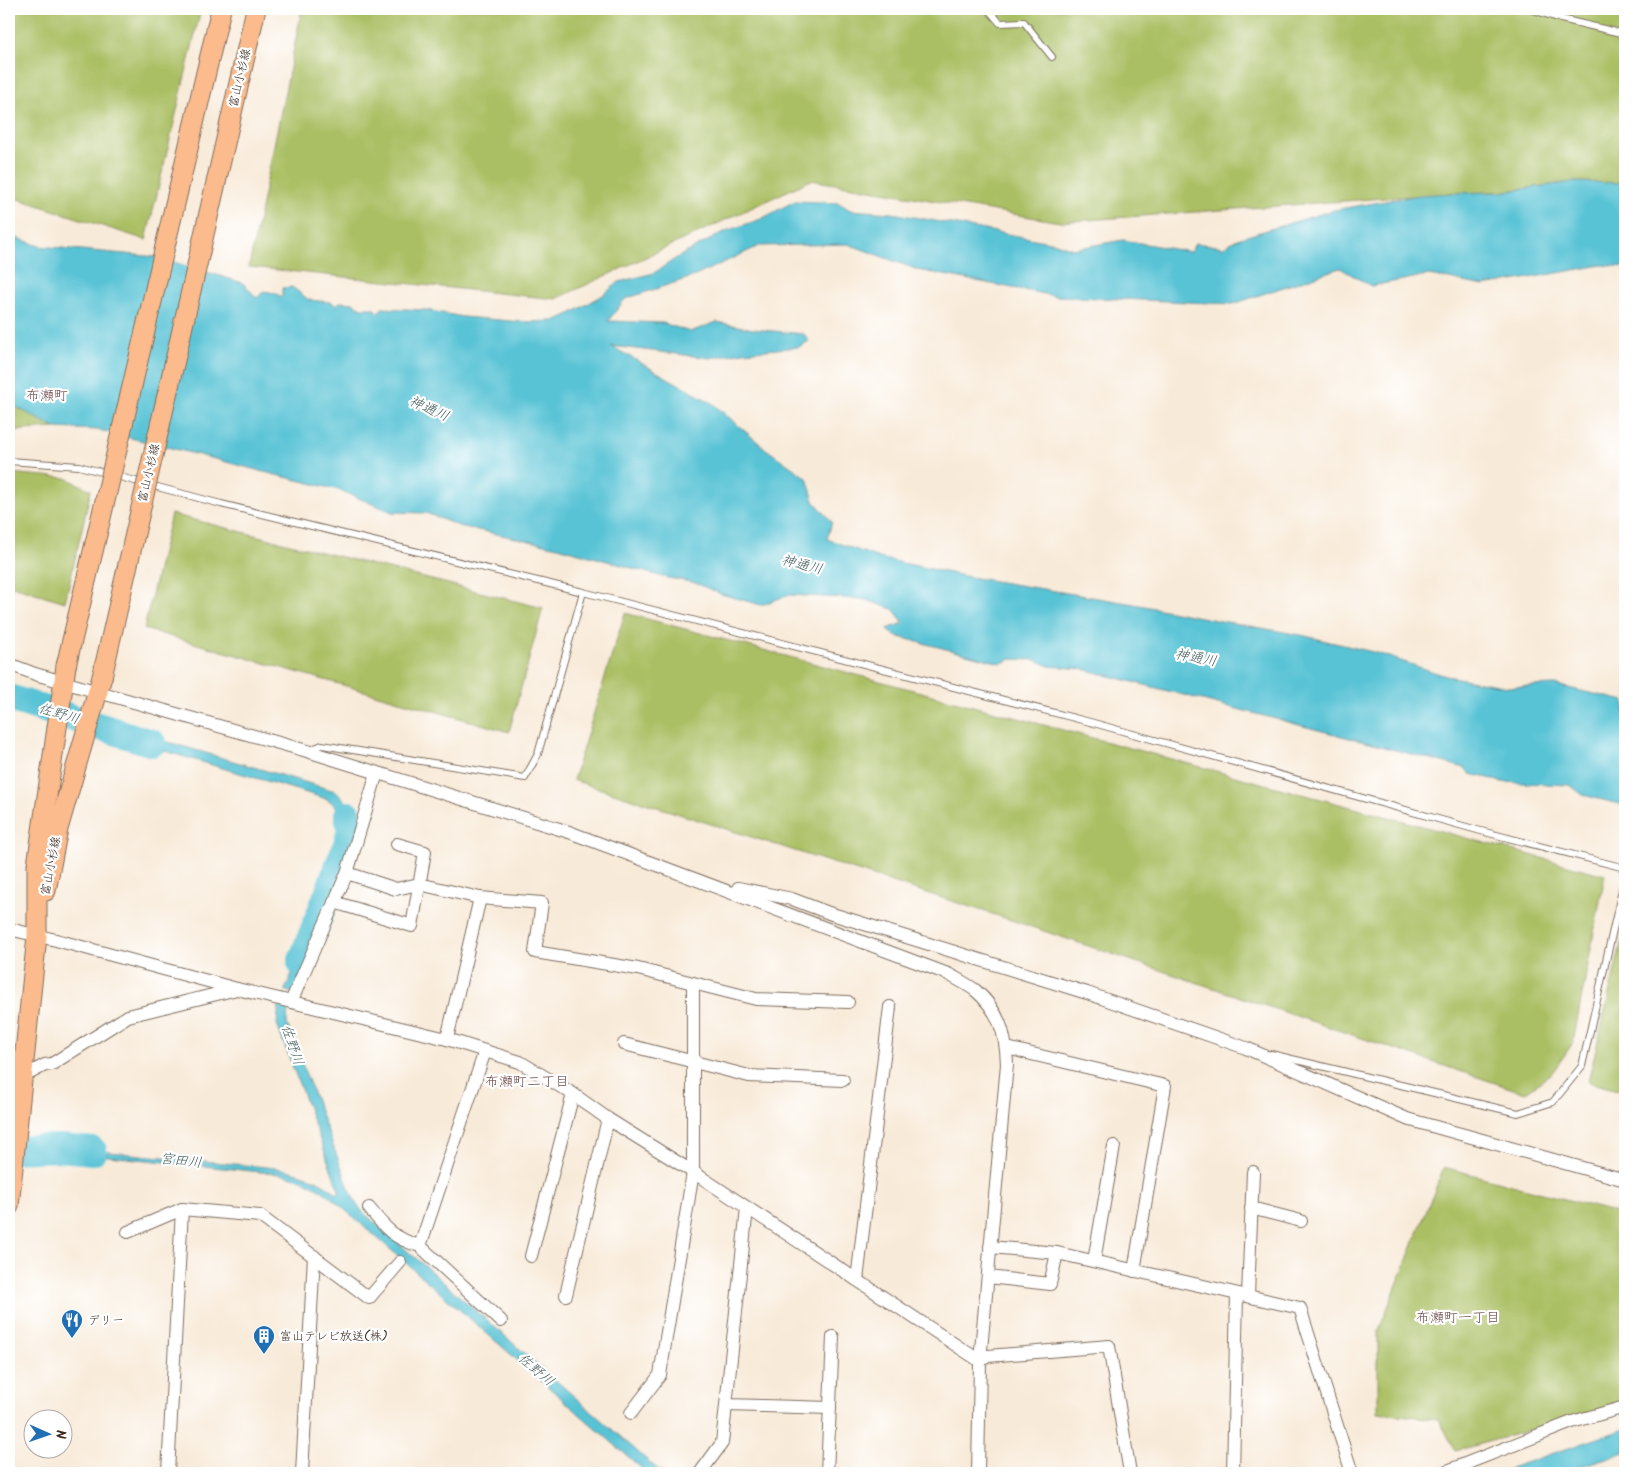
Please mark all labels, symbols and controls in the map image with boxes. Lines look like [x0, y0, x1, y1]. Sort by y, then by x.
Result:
street label: 富山小杉線 [224, 47, 256, 109]
district label: 布瀬町 [26, 385, 68, 407]
water label: 神通川 [405, 390, 453, 428]
street label: 富山小杉線 [133, 442, 165, 504]
water label: 神通川 [779, 549, 825, 581]
water label: 神通川 [1173, 643, 1219, 673]
water label: 佐野川 [36, 697, 82, 731]
street label: 富山小杉線 [36, 835, 66, 897]
water label: 佐野川 [275, 1022, 309, 1068]
district label: 布瀬町二丁目 [485, 1071, 569, 1093]
water label: 宮田川 [159, 1148, 203, 1174]
district label: 布瀬町一丁目 [1416, 1307, 1500, 1329]
restaurant icon: デリー [60, 1308, 84, 1339]
place label: デリー [88, 1311, 124, 1330]
building icon: 富山テレビ放送(株) [252, 1324, 276, 1355]
place label: 富山テレビ放送(株) [280, 1327, 388, 1346]
water label: 佐野川 [513, 1348, 559, 1392]
north arrow [22, 1410, 72, 1460]
text: N [49, 1430, 71, 1439]

